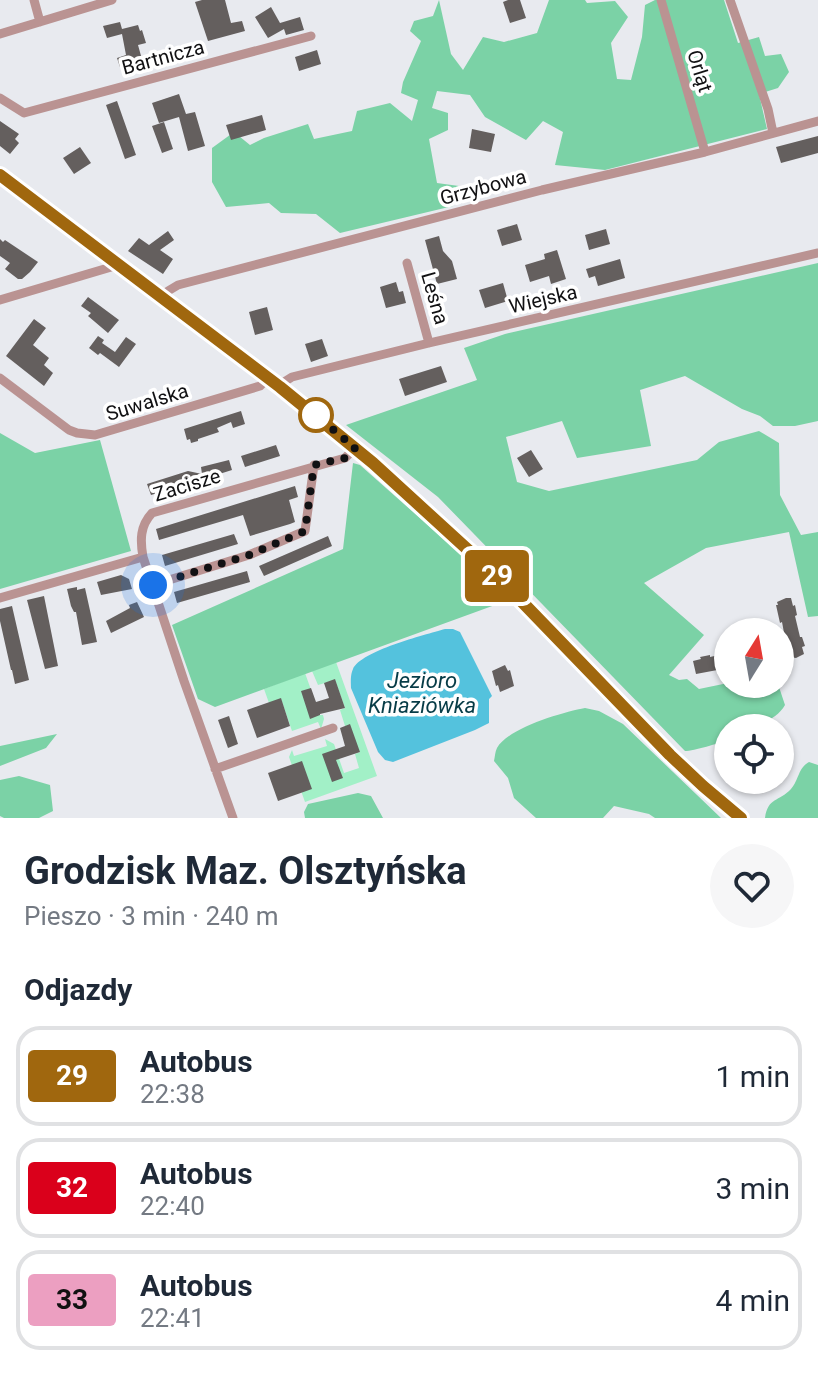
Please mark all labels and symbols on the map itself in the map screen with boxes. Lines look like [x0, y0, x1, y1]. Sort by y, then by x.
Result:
street label: Bartnicza [119, 34, 207, 80]
street label: Orląt [682, 47, 718, 95]
street label: Grzybowa [437, 164, 529, 210]
street label: Leśna [416, 269, 454, 327]
street label: Wiejska [507, 280, 579, 318]
street label: Suwalska [103, 378, 191, 426]
unlabelled marker [299, 398, 333, 432]
street label: Zacisze [151, 463, 223, 507]
line badge: 29 [461, 550, 533, 602]
your location [133, 565, 173, 605]
north arrow [714, 618, 794, 698]
water label: Jezioro Kniaziówka [368, 668, 476, 718]

